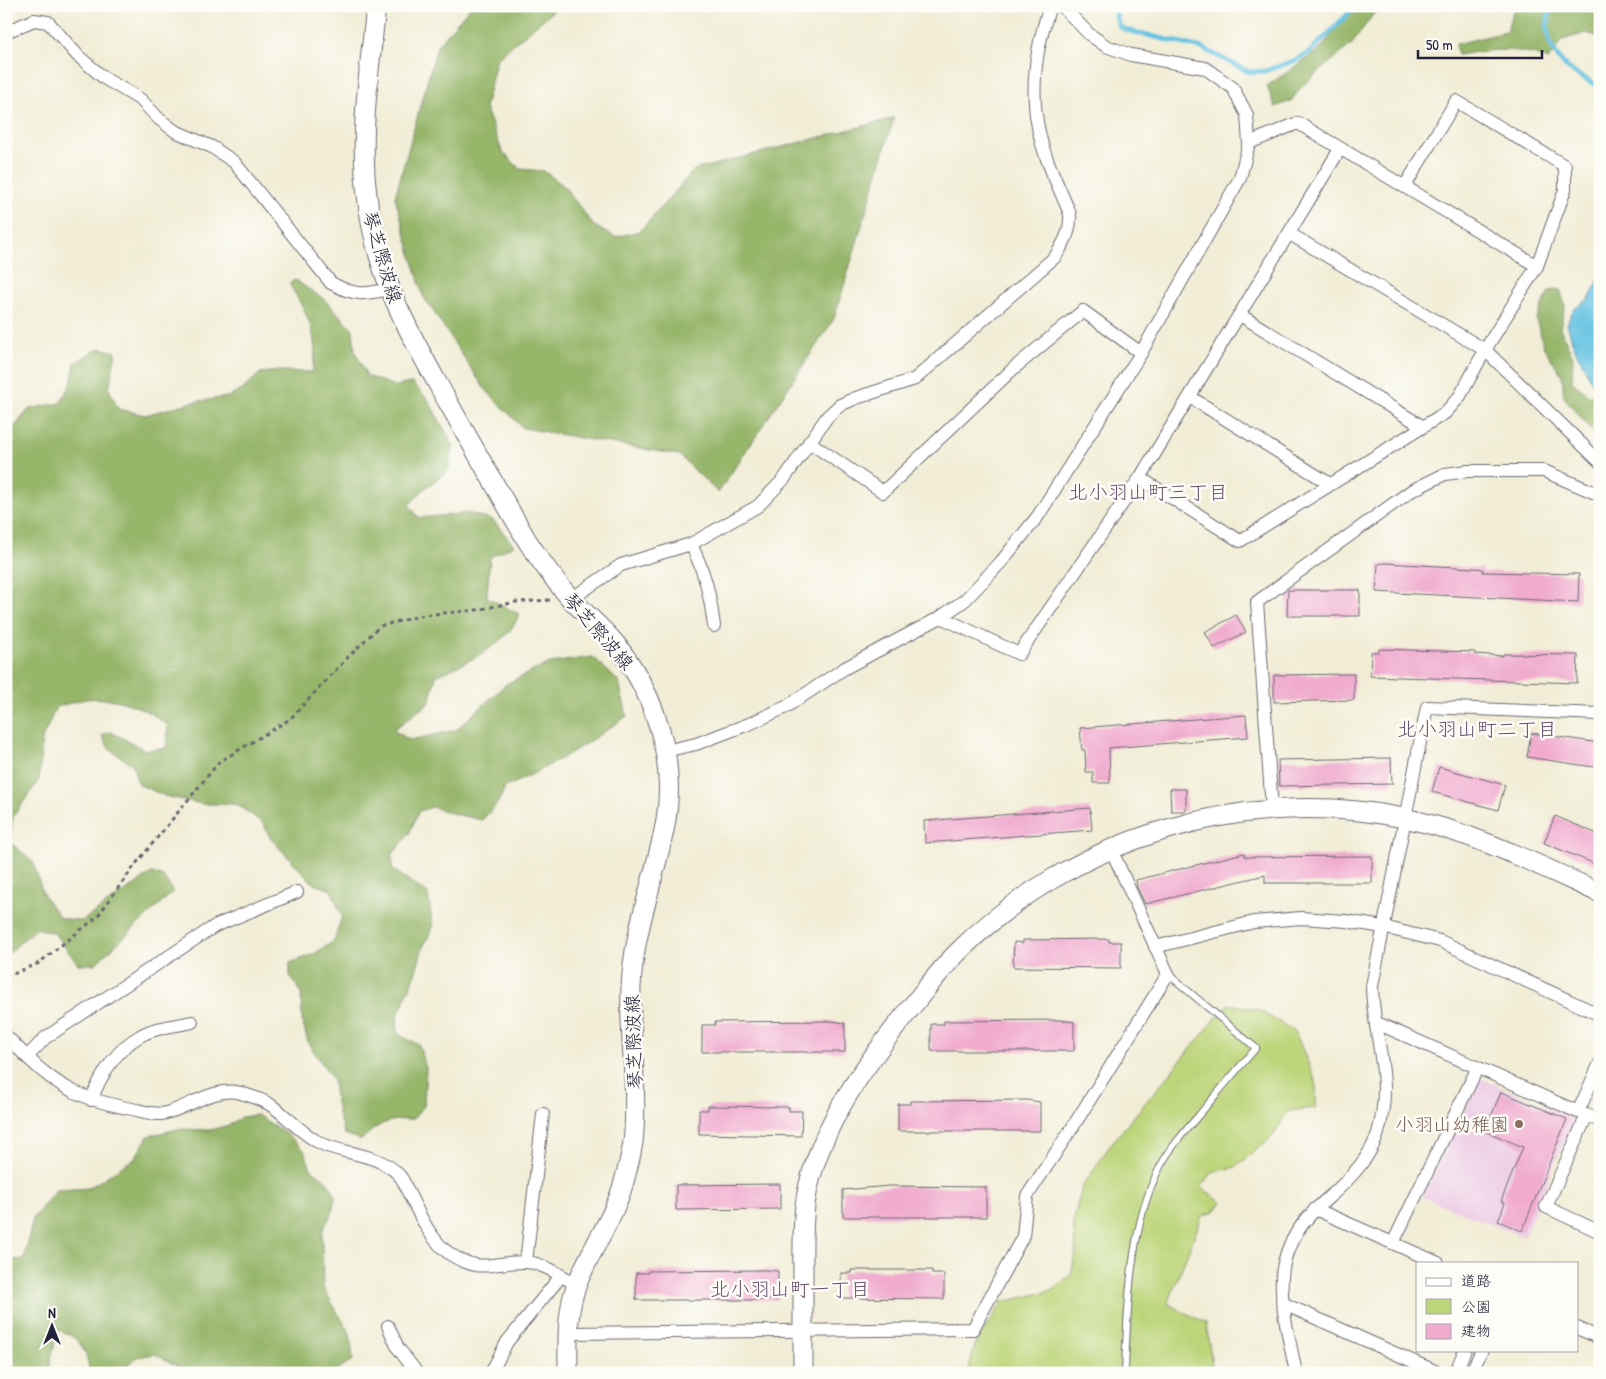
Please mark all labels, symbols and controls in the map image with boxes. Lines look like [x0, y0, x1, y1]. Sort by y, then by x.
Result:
scale bar [1418, 28, 1542, 60]
text: 50 m [1426, 34, 1453, 55]
street label: 琴芝際波線 [357, 208, 409, 306]
district label: 北小羽山町三丁目 [1068, 478, 1228, 505]
street label: 琴芝際波線 [558, 587, 640, 675]
district label: 北小羽山町二丁目 [1397, 715, 1557, 742]
street label: 琴芝際波線 [618, 994, 648, 1090]
place label: 小羽山幼稚園 [1395, 1111, 1509, 1137]
marker: 小羽山幼稚園 [1513, 1118, 1525, 1130]
legend [1416, 1262, 1578, 1352]
text: 道路 [1461, 1270, 1491, 1291]
district label: 北小羽山町一丁目 [710, 1275, 870, 1302]
text: 公園 [1461, 1296, 1491, 1317]
north arrow [28, 1302, 78, 1352]
text: N [48, 1303, 56, 1322]
text: 建物 [1461, 1320, 1491, 1341]

